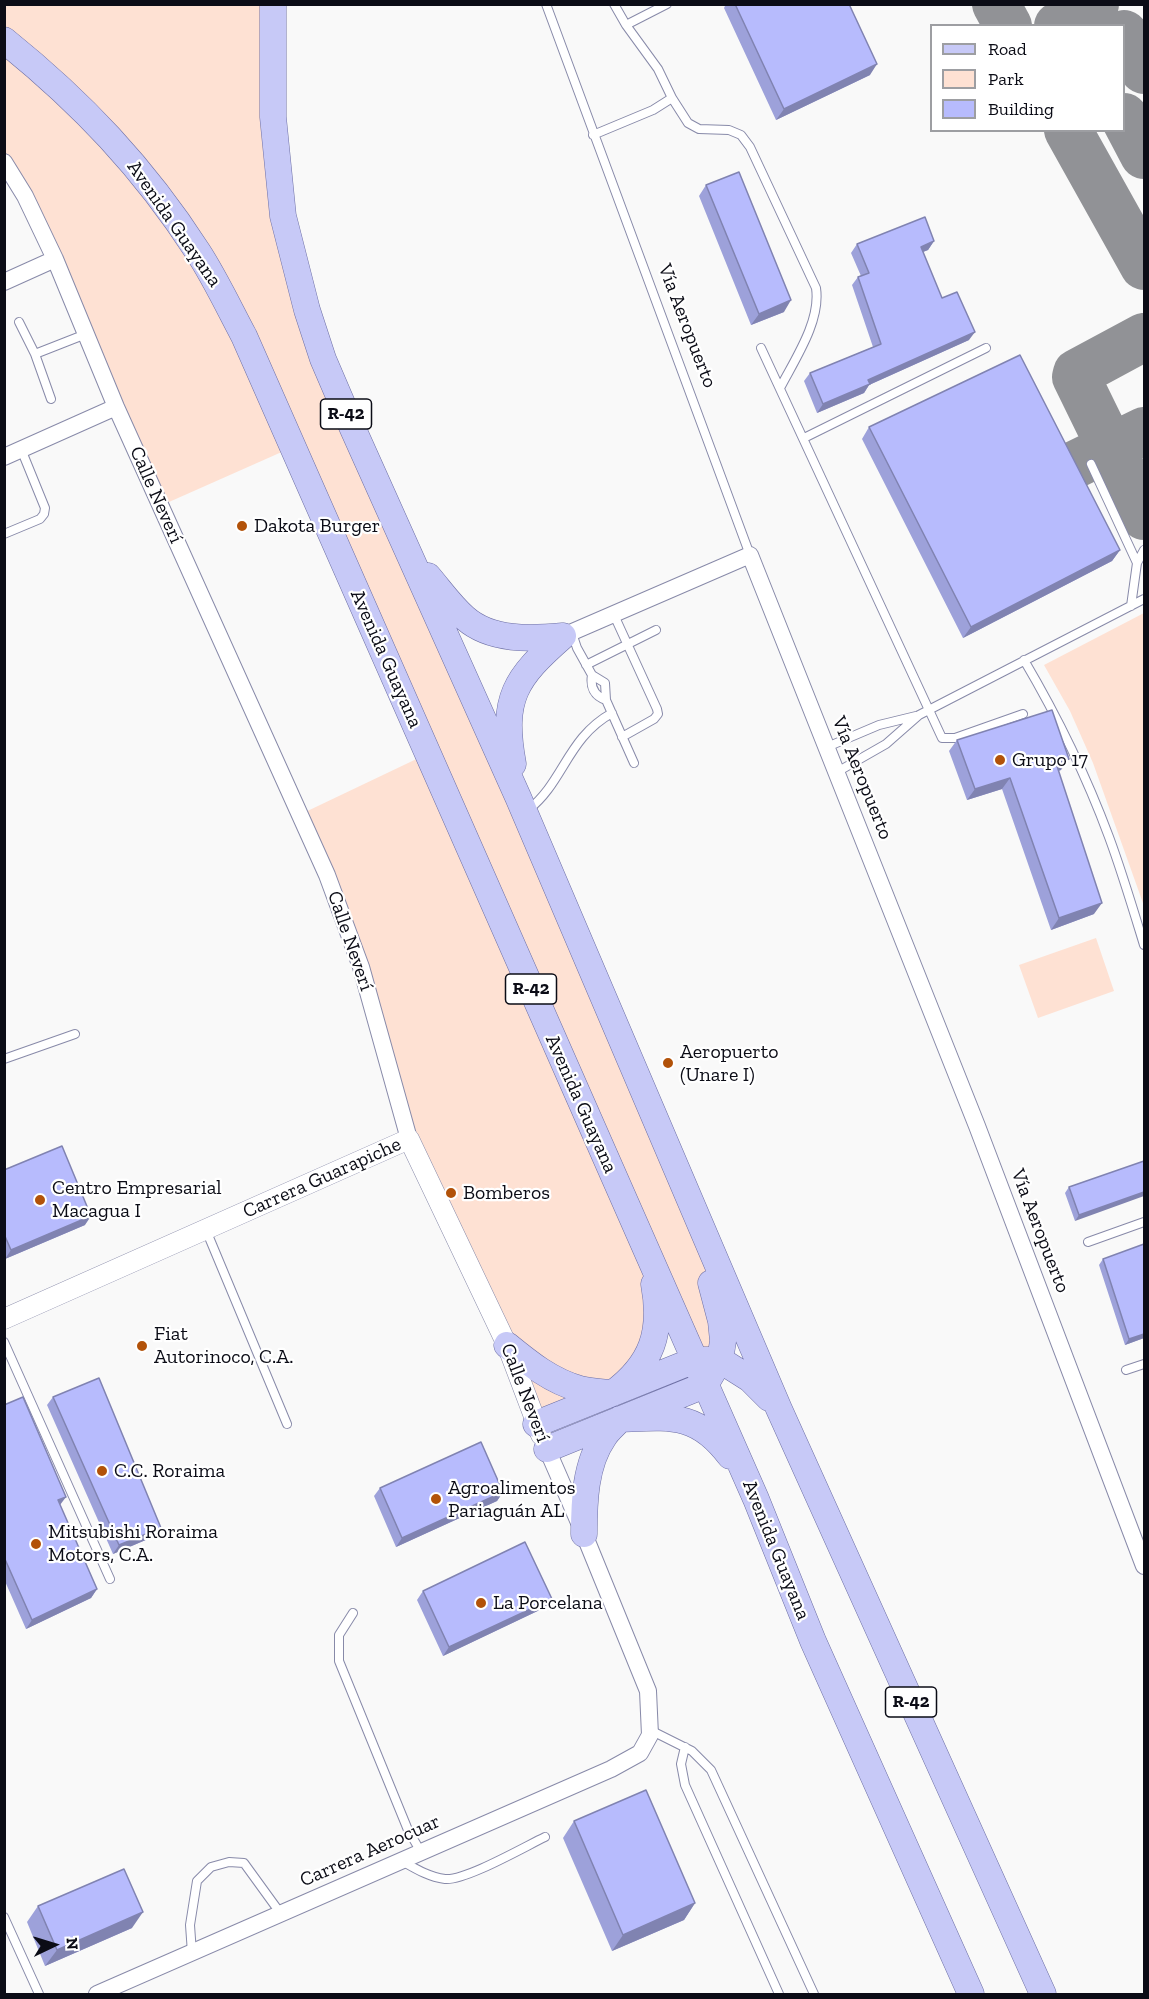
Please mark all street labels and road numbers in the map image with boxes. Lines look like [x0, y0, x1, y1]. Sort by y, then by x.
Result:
street label: Avenida Guayana [121, 156, 227, 292]
street label: Vía Aeropuerto [652, 261, 722, 391]
road number: R-42 [320, 399, 372, 429]
street label: Calle Neverí [124, 443, 188, 547]
street label: Avenida Guayana [345, 586, 427, 732]
street label: Vía Aeropuerto [826, 713, 898, 843]
street label: Calle Neverí [322, 888, 378, 994]
road number: R-42 [506, 974, 556, 1004]
street label: Avenida Guayana [540, 1031, 622, 1177]
street label: Carrera Guarapiche [239, 1132, 405, 1224]
street label: Vía Aeropuerto [1005, 1166, 1075, 1296]
street label: Calle Neverí [495, 1340, 555, 1446]
street label: Avenida Guayana [737, 1477, 815, 1623]
road number: R-42 [886, 1687, 936, 1717]
street label: Carrera Aerocuar [296, 1809, 444, 1893]

